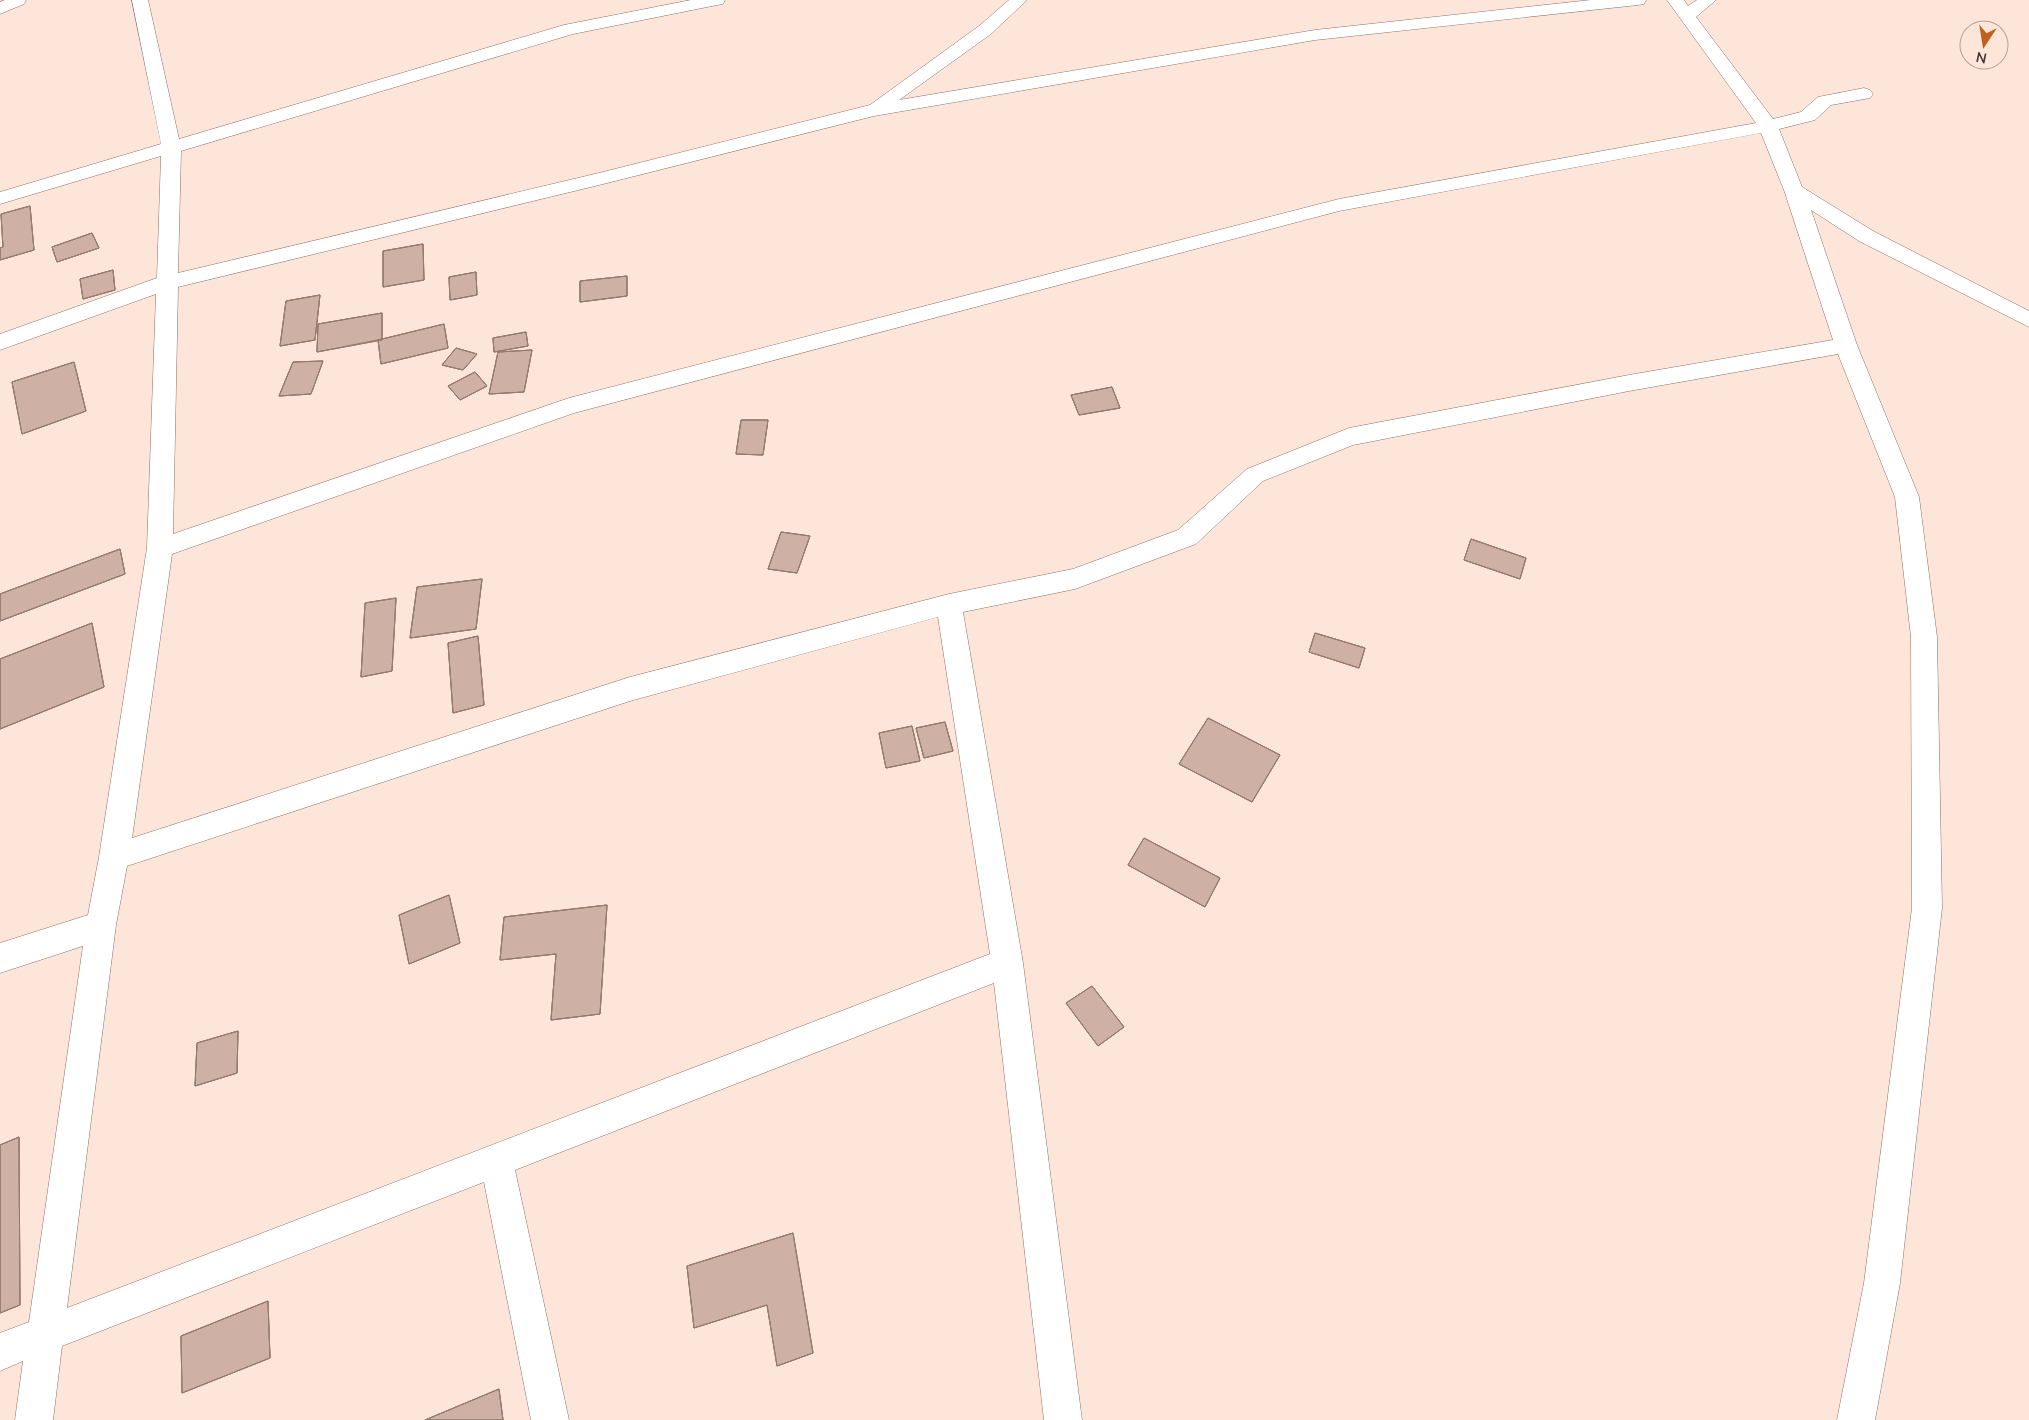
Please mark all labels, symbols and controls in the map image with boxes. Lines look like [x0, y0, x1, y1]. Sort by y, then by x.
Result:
north arrow [1959, 20, 2009, 70]
text: N [1974, 47, 1989, 68]

